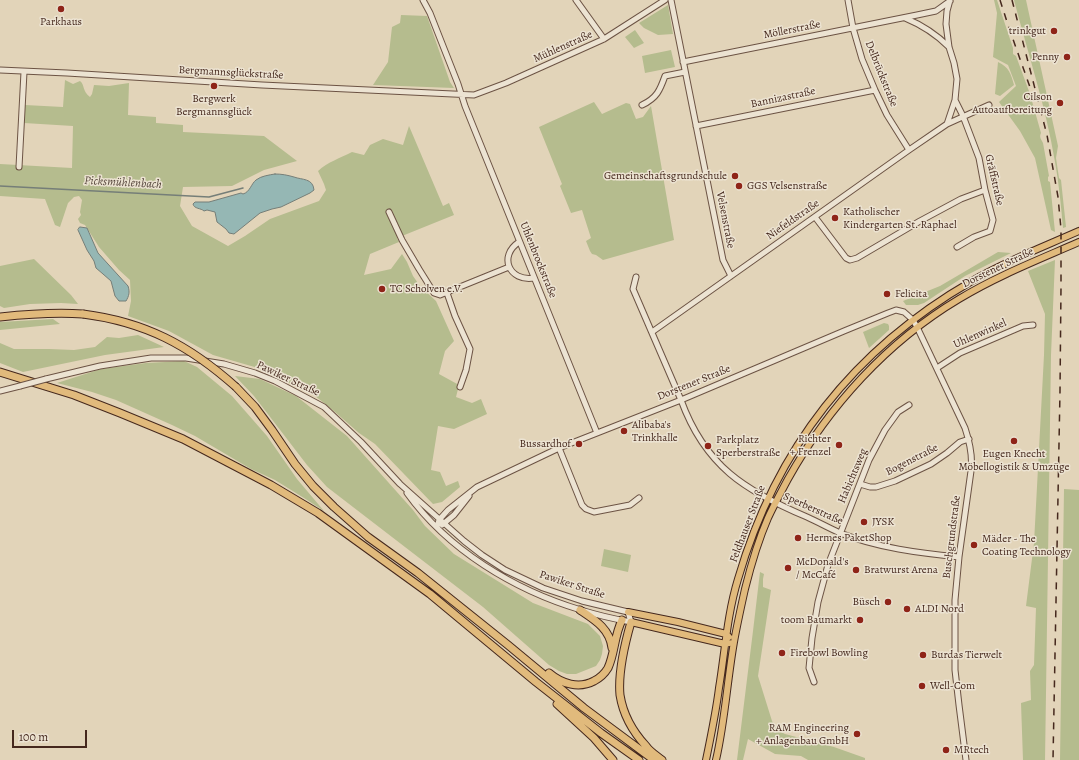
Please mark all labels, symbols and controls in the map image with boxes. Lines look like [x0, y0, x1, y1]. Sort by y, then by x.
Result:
marker: Parkhaus [56, 4, 66, 14]
place label: Parkhaus [40, 15, 82, 29]
street label: Möllerstraße [762, 18, 822, 42]
place label: trinkgut [1009, 24, 1046, 38]
marker: trinkgut [1049, 26, 1059, 36]
street label: Mühlenstraße [531, 28, 595, 66]
street label: Delbrückstraße [862, 39, 900, 109]
place label: Penny [1032, 50, 1059, 64]
marker: Penny [1062, 52, 1072, 62]
street label: Bergmannsglückstraße [178, 64, 284, 82]
marker: Bergwerk Bergmannsglück [209, 81, 219, 91]
street label: Bannizastraße [749, 85, 817, 111]
place label: Cilson Autoaufbereitung [972, 90, 1052, 116]
place label: Bergwerk Bergmannsglück [176, 92, 252, 118]
marker: Cilson Autoaufbereitung [1055, 98, 1065, 108]
street label: Gräffstraße [982, 153, 1006, 207]
place label: Gemeinschaftsgrundschule [604, 169, 727, 183]
marker: Gemeinschaftsgrundschule [730, 171, 740, 181]
water label: Picksmühlenbach [84, 174, 162, 192]
place label: GGS Velsenstraße [747, 179, 827, 193]
marker: GGS Velsenstraße [734, 181, 744, 191]
street label: Velsenstraße [713, 190, 737, 250]
street label: Niefeldstraße [764, 197, 822, 243]
place label: Katholischer Kindergarten St. Raphael [843, 205, 957, 231]
marker: Katholischer Kindergarten St. Raphael [830, 213, 840, 223]
street label: Uhlenbrockstraße [517, 220, 559, 300]
street label: Dorstener Straße [960, 245, 1036, 291]
place label: TC Scholven e.V. [390, 282, 463, 296]
marker: TC Scholven e.V. [377, 284, 387, 294]
place label: Felicita [895, 287, 927, 301]
marker: Felicita [882, 289, 892, 299]
street label: Uhlenwinkel [951, 316, 1009, 352]
street label: Pawiker Straße [254, 359, 322, 399]
street label: Dorstener Straße [655, 362, 733, 404]
place label: Alibaba's Trinkhalle [632, 418, 678, 444]
marker: Alibaba's Trinkhalle [619, 426, 629, 436]
place label: Richter + Frenzel [790, 432, 831, 458]
place label: Parkplatz Sperberstraße [716, 433, 780, 459]
marker: Eugen Knecht Möbellogistik & Umzüge [1009, 436, 1019, 446]
place label: Bussardhof [520, 437, 571, 451]
marker: Bussardhof [574, 439, 584, 449]
marker: Richter + Frenzel [834, 440, 844, 450]
marker: Parkplatz Sperberstraße [703, 441, 713, 451]
street label: Bogenstraße [884, 441, 940, 479]
street label: Habichtsweg [836, 447, 870, 505]
place label: Eugen Knecht Möbellogistik & Umzüge [958, 447, 1070, 473]
street label: Feldhauser Straße [727, 484, 769, 564]
street label: Sperberstraße [781, 490, 845, 528]
street label: Buschgrundstraße [940, 495, 964, 579]
place label: JYSK [872, 515, 894, 529]
marker: JYSK [859, 517, 869, 527]
place label: Hermes PaketShop [806, 531, 892, 545]
place label: Mäder - The Coating Technology [982, 532, 1071, 558]
marker: Hermes PaketShop [793, 533, 803, 543]
marker: Mäder - The Coating Technology [969, 540, 979, 550]
place label: McDonald's / McCafé [796, 555, 849, 581]
marker: McDonald's / McCafé [783, 563, 793, 573]
place label: Bratwurst Arena [864, 563, 938, 577]
marker: Bratwurst Arena [851, 565, 861, 575]
street label: Pawiker Straße [537, 568, 607, 602]
place label: Büsch [853, 595, 880, 609]
marker: Büsch [883, 597, 893, 607]
place label: ALDI Nord [915, 602, 964, 616]
marker: ALDI Nord [902, 604, 912, 614]
place label: toom Baumarkt [781, 613, 852, 627]
marker: toom Baumarkt [855, 615, 865, 625]
place label: Firebowl Bowling [790, 646, 868, 660]
marker: Firebowl Bowling [777, 648, 787, 658]
place label: Burdas Tierwelt [931, 648, 1002, 662]
marker: Burdas Tierwelt [918, 650, 928, 660]
place label: Well-Com [930, 679, 975, 693]
marker: Well-Com [917, 681, 927, 691]
place label: RAM Engineering + Anlagenbau GmbH [756, 721, 849, 747]
scale bar [14, 722, 89, 748]
text: 100 m [19, 729, 48, 745]
marker: RAM Engineering + Anlagenbau GmbH [852, 729, 862, 739]
place label: MRtech [954, 743, 989, 757]
marker: MRtech [941, 745, 951, 755]

